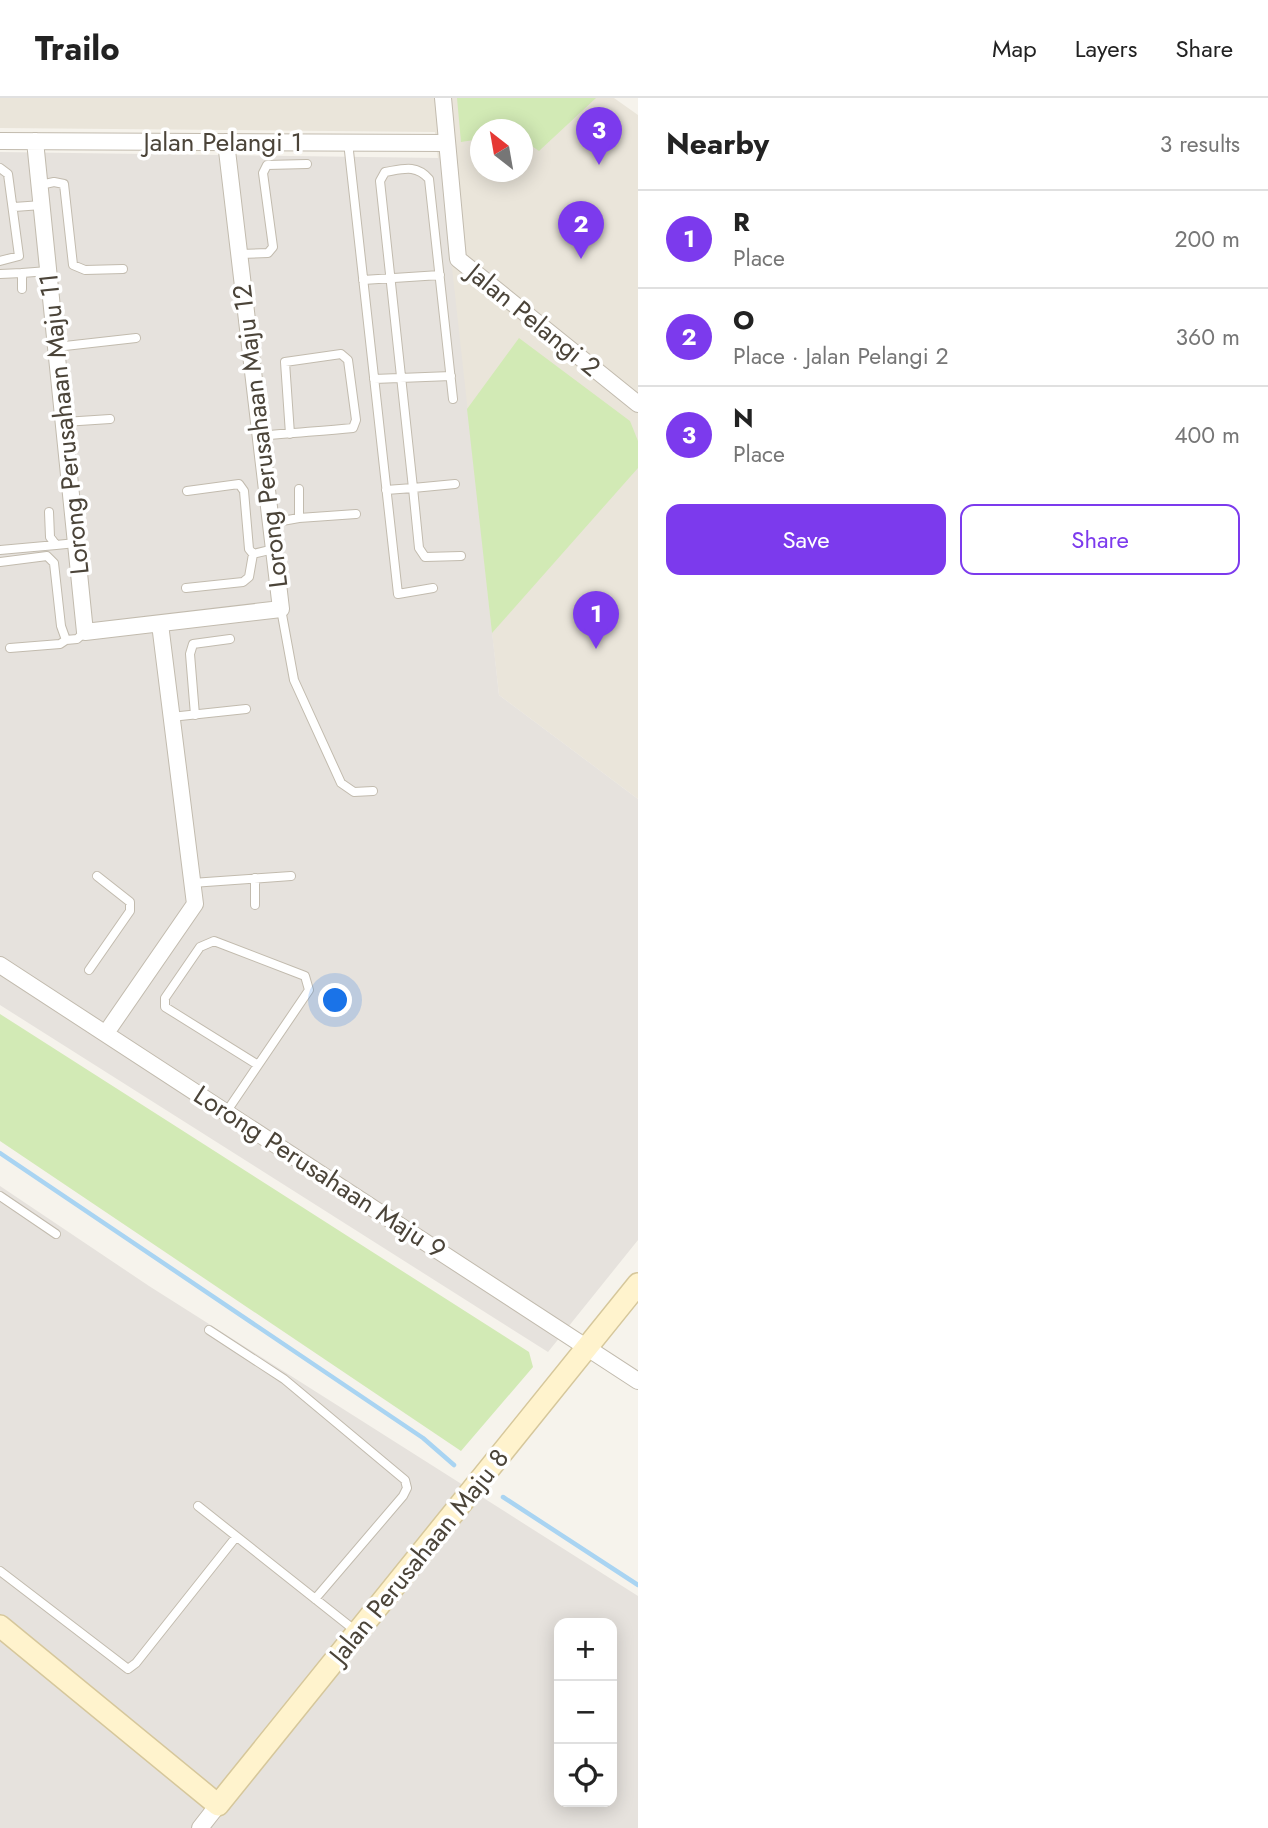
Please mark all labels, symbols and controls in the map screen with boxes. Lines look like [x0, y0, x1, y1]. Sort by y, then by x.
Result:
text: Trailo [35, 25, 120, 72]
text: Map [992, 31, 1037, 66]
text: Layers [1075, 31, 1137, 66]
text: Share [1175, 31, 1233, 66]
pin: 3 [576, 107, 622, 165]
north arrow [470, 119, 533, 182]
text: Nearby [666, 122, 769, 165]
street label: Jalan Pelangi 1 [141, 123, 302, 161]
text: 3 results [1160, 127, 1240, 161]
pin: 2 [558, 201, 604, 259]
text: R [733, 203, 750, 241]
text: 1 [683, 222, 695, 256]
text: 200 m [1174, 222, 1240, 256]
text: Place [733, 241, 785, 275]
street label: Jalan Pelangi 2 [457, 252, 609, 386]
street label: Lorong Perusahaan Maju 11 [29, 272, 99, 576]
street label: Lorong Perusahaan Maju 12 [223, 282, 297, 590]
text: O [733, 301, 754, 339]
text: 2 [681, 320, 697, 354]
text: 360 m [1176, 320, 1240, 354]
text: Place · Jalan Pelangi 2 [733, 339, 949, 373]
text: N [733, 399, 754, 437]
text: 3 [682, 418, 696, 452]
text: 400 m [1174, 418, 1240, 452]
text: Place [733, 437, 785, 471]
button: Save [666, 504, 946, 575]
button: Share [960, 504, 1240, 575]
pin: 1 [573, 591, 619, 649]
your location [318, 983, 352, 1017]
street label: Lorong Perusahaan Maju 9 [186, 1076, 454, 1268]
street label: Jalan Perusahaan Maju 8 [318, 1440, 518, 1674]
map controls [554, 1618, 617, 1807]
button: + [554, 1618, 617, 1681]
button: − [554, 1681, 617, 1744]
button: locate [554, 1744, 617, 1807]

